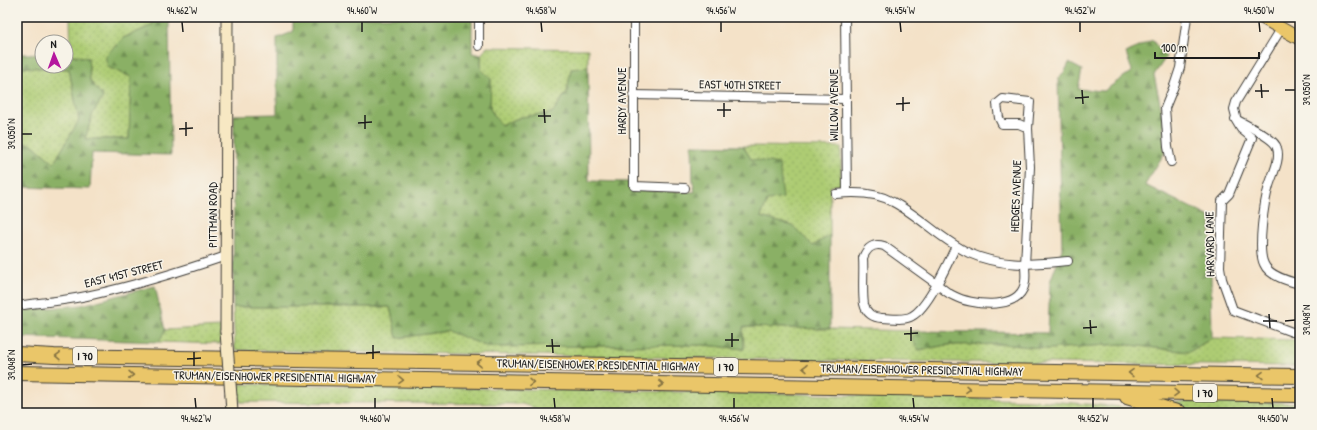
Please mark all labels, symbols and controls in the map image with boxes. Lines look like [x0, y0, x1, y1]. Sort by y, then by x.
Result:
text: 94.462°W [167, 4, 198, 17]
text: 94.460°W [347, 4, 378, 17]
text: 94.458°W [526, 4, 557, 17]
text: 94.456°W [706, 4, 737, 17]
text: 94.454°W [885, 4, 916, 17]
text: 94.452°W [1065, 4, 1096, 17]
text: 94.450°W [1244, 4, 1275, 17]
north arrow [34, 34, 74, 74]
scale bar [1155, 34, 1259, 60]
text: N [50, 37, 57, 51]
text: 100 m [1161, 39, 1187, 56]
street label: HARDY AVENUE [613, 67, 630, 134]
street label: WILLOW AVENUE [825, 68, 842, 141]
text: 39.050°N [1300, 74, 1313, 106]
street label: EAST 40TH STREET [699, 75, 781, 94]
text: 39.050°N [5, 118, 18, 150]
street label: HEDGES AVENUE [1006, 159, 1025, 232]
street label: PITTMAN ROAD [204, 182, 221, 248]
street label: HARVARD LANE [1200, 210, 1219, 277]
street label: EAST 41ST STREET [83, 255, 165, 292]
text: 39.048°N [1300, 305, 1313, 335]
road number: I 70 [73, 347, 97, 365]
text: 39.048°N [5, 350, 18, 380]
one-way arrow [55, 352, 61, 360]
street label: TRUMAN/EISENHOWER PRESIDENTIAL HIGHWAY [496, 354, 700, 375]
road number: I 70 [714, 358, 738, 376]
one-way arrow [476, 359, 482, 367]
street label: TRUMAN/EISENHOWER PRESIDENTIAL HIGHWAY [820, 359, 1024, 380]
one-way arrow [802, 364, 808, 372]
street label: TRUMAN/EISENHOWER PRESIDENTIAL HIGHWAY [173, 366, 377, 387]
one-way arrow [1128, 369, 1134, 377]
one-way arrow [128, 371, 134, 379]
one-way arrow [1258, 371, 1264, 379]
one-way arrow [398, 375, 404, 384]
one-way arrow [528, 378, 534, 386]
one-way arrow [658, 380, 664, 388]
road number: I 70 [1193, 384, 1217, 402]
one-way arrow [965, 385, 971, 393]
one-way arrow [1173, 388, 1179, 397]
text: 94.462°W [181, 412, 212, 425]
text: 94.460°W [360, 412, 391, 425]
text: 94.458°W [540, 412, 571, 425]
text: 94.456°W [719, 412, 750, 425]
text: 94.454°W [899, 412, 930, 425]
text: 94.452°W [1078, 412, 1109, 425]
text: 94.450°W [1258, 412, 1289, 425]

